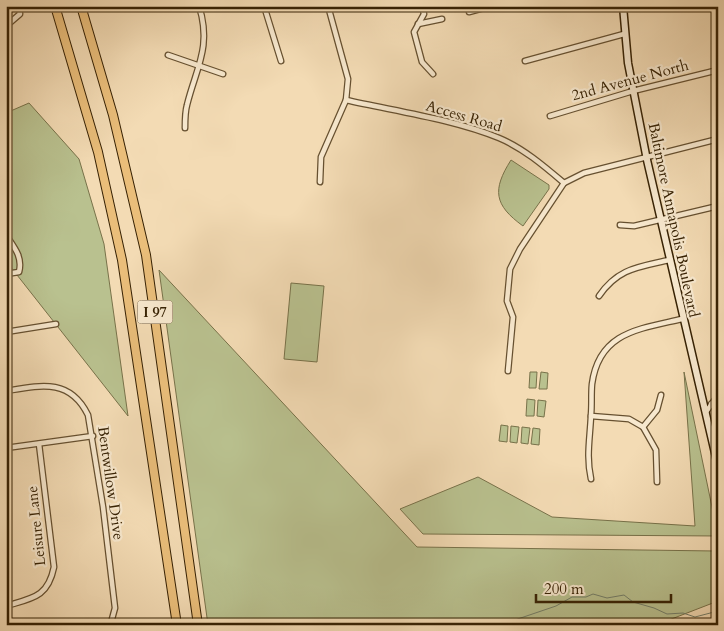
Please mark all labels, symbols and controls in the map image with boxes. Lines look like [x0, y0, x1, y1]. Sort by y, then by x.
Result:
street label: 2nd Avenue North [569, 55, 691, 105]
street label: Access Road [424, 96, 504, 136]
street label: Baltimore Annapolis Boulevard [644, 121, 704, 319]
road number: I 97 [138, 300, 172, 324]
street label: Bentwillow Drive [93, 425, 129, 541]
street label: Leisure Lane [22, 485, 50, 567]
scale bar [536, 571, 672, 603]
text: 200 m [544, 579, 584, 599]

